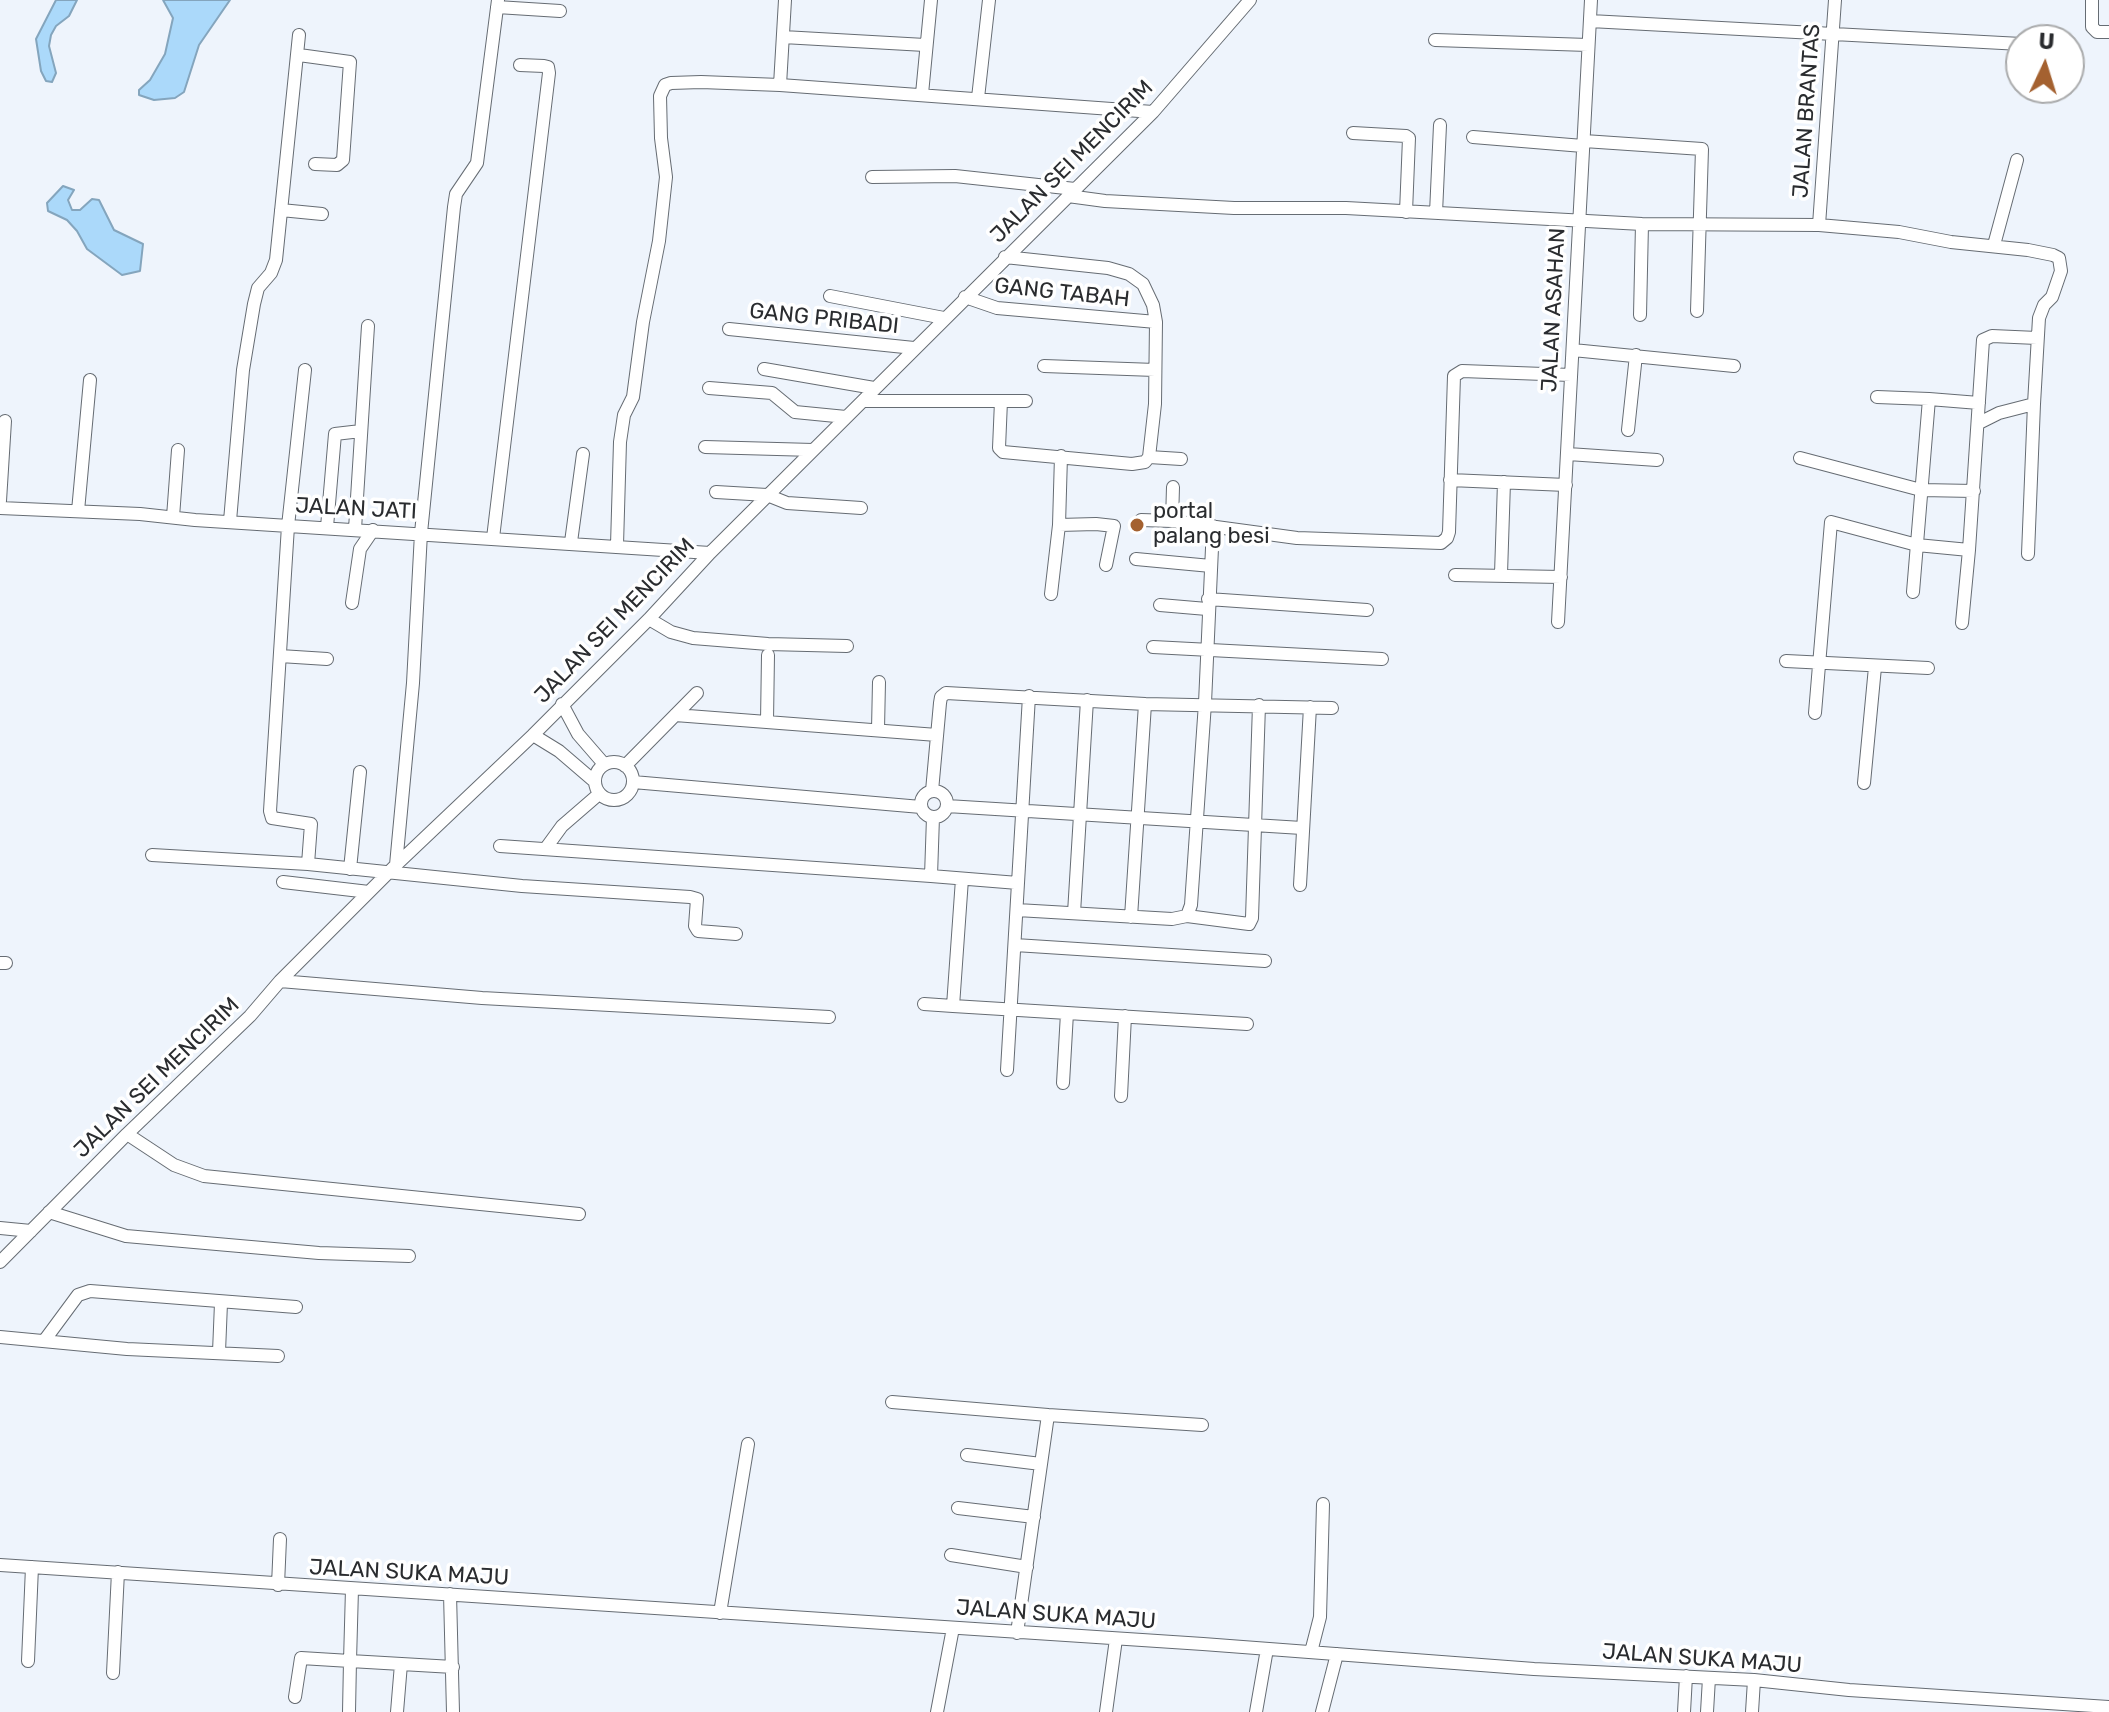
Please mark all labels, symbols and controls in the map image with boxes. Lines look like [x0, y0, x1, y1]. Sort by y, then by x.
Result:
street label: JALAN BRANTAS [1788, 23, 1826, 199]
north arrow [2005, 24, 2085, 104]
text: U [2038, 28, 2055, 56]
street label: JALAN SEI MENCIRIM [985, 75, 1159, 249]
street label: JALAN ASAHAN [1537, 227, 1571, 393]
street label: GANG TABAH [993, 273, 1131, 313]
street label: GANG PRIBADI [748, 298, 900, 340]
street label: JALAN JATI [295, 493, 417, 525]
place label: portal palang besi [1153, 499, 1270, 550]
marker: portal palang besi [1128, 516, 1146, 534]
street label: JALAN SEI MENCIRIM [529, 533, 701, 709]
street label: JALAN SEI MENCIRIM [69, 992, 245, 1164]
street label: JALAN SUKA MAJU [308, 1555, 510, 1591]
street label: JALAN SUKA MAJU [955, 1595, 1157, 1635]
street label: JALAN SUKA MAJU [1601, 1639, 1803, 1679]

